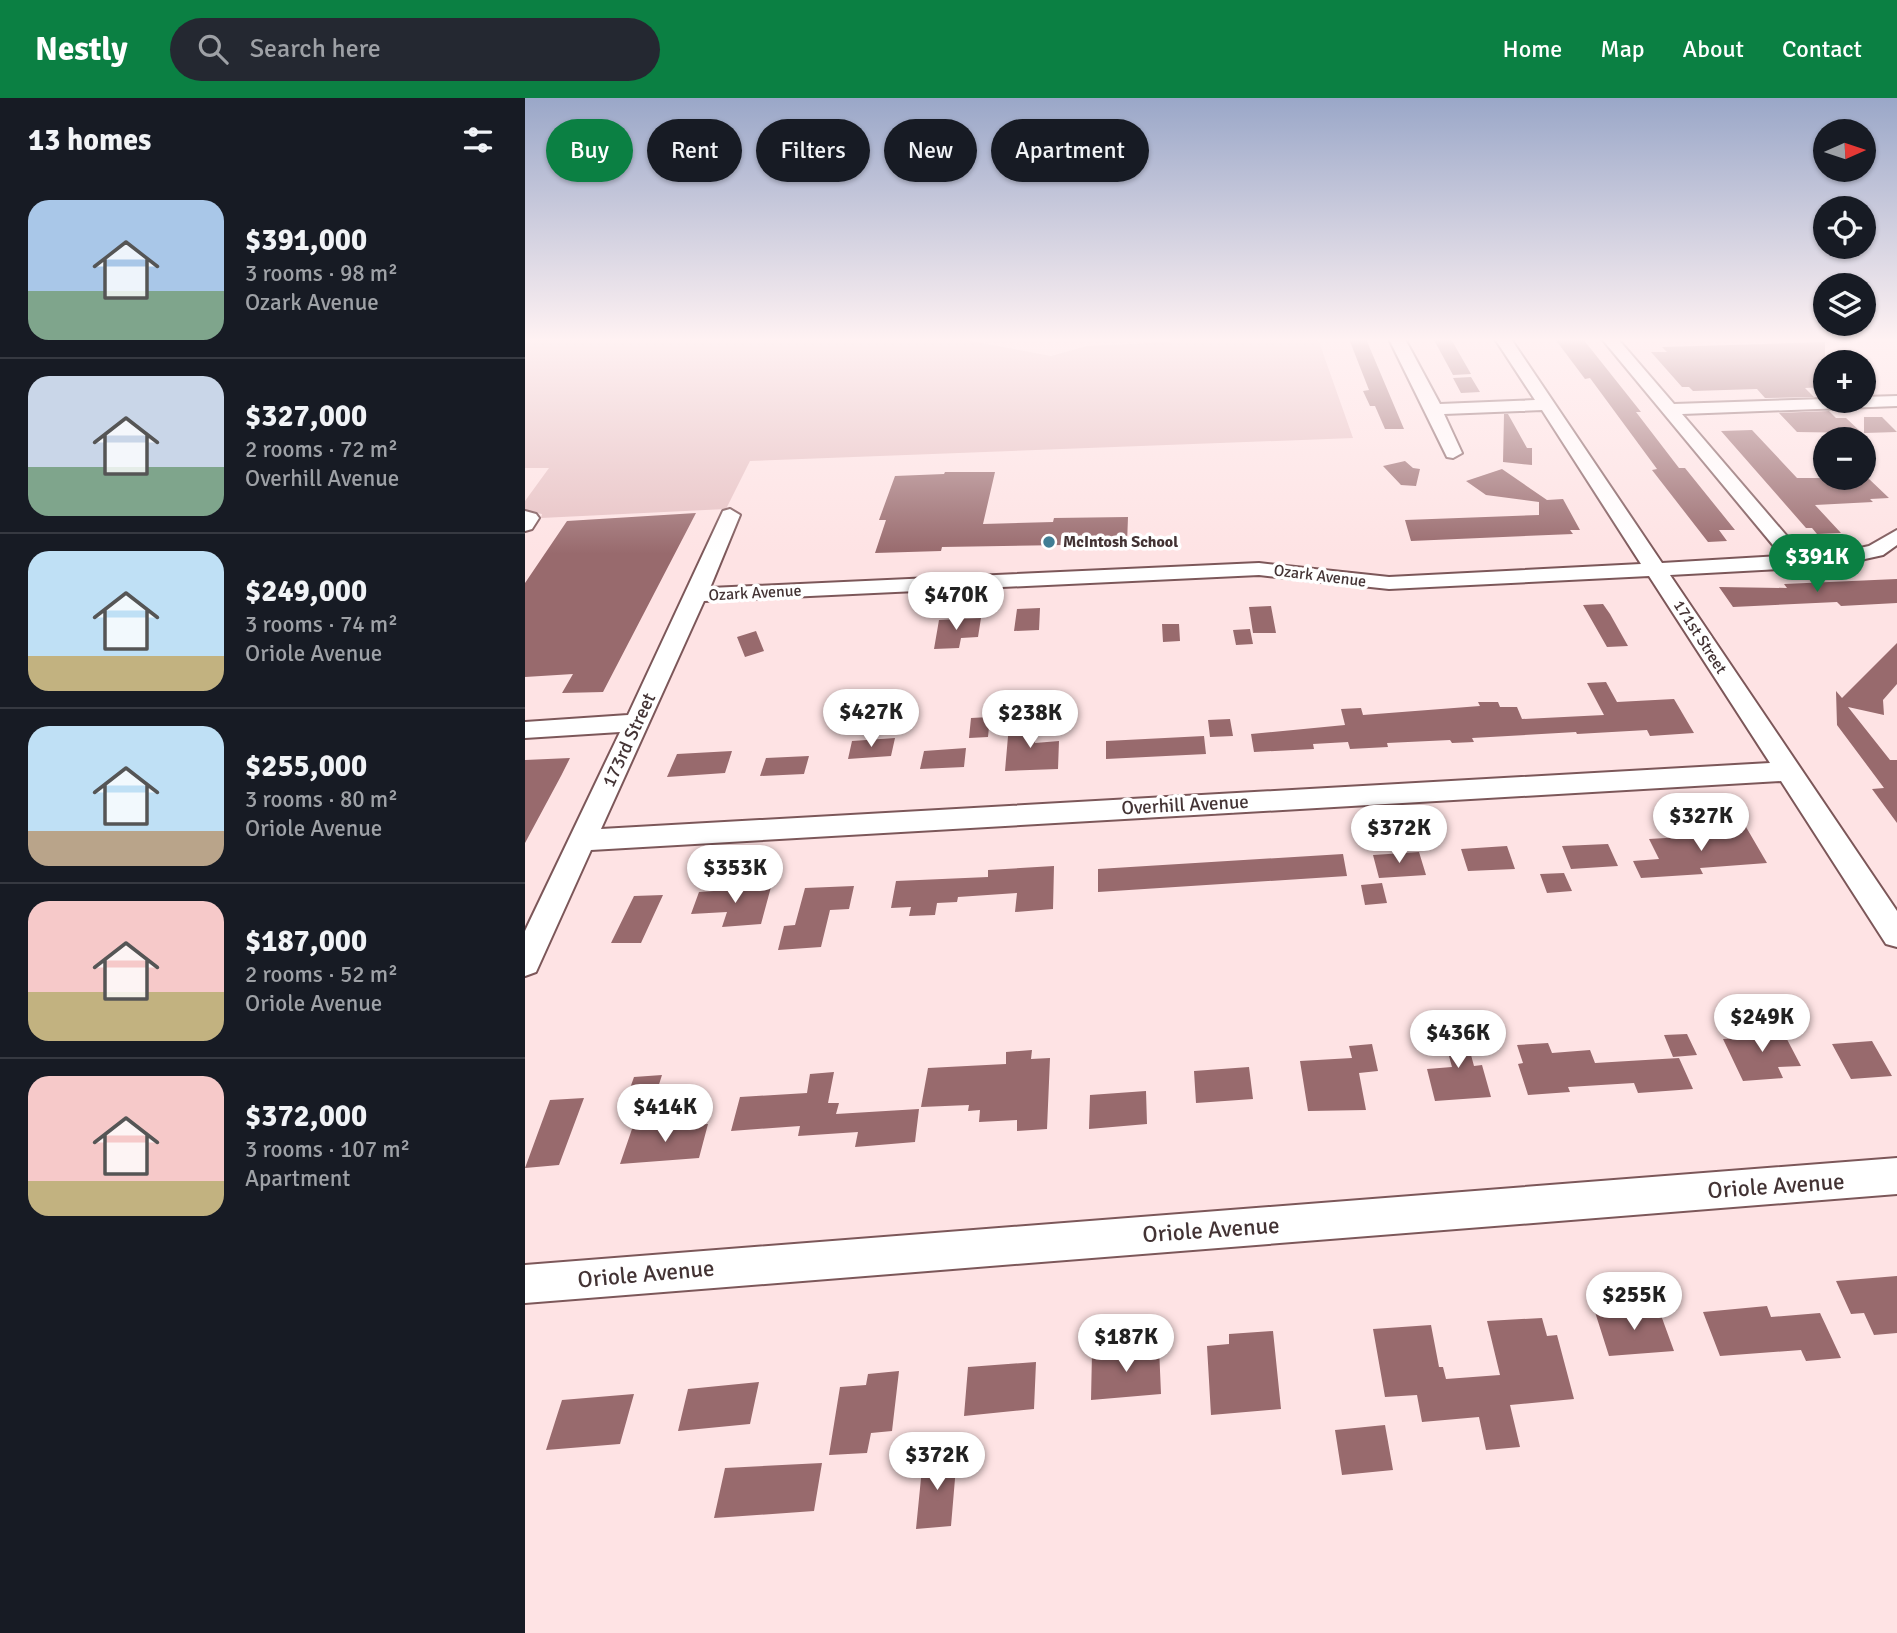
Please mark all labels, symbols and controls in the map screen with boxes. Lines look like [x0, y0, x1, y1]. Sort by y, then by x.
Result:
search box [170, 18, 660, 81]
text: Nestly [35, 29, 128, 70]
icon: search [194, 30, 232, 68]
text: Search here [250, 33, 381, 65]
text: Home [1502, 34, 1562, 64]
text: Map [1600, 34, 1645, 64]
text: About [1683, 34, 1744, 64]
text: Contact [1782, 34, 1862, 64]
chip: Buy [546, 119, 633, 182]
chip: Rent [647, 119, 742, 182]
chip: Filters [756, 119, 870, 182]
chip: New [884, 119, 977, 182]
chip: Apartment [991, 119, 1149, 182]
north arrow [1813, 119, 1876, 182]
map controls [1813, 119, 1876, 490]
icon: filters [459, 121, 497, 159]
text: 13 homes [28, 122, 151, 159]
button: locate [1813, 196, 1876, 259]
text: $391,000 [245, 222, 367, 259]
icon: home [84, 228, 168, 312]
text: 3 rooms · 98 m² [245, 259, 398, 288]
button: layers [1813, 273, 1876, 336]
text: Ozark Avenue [245, 288, 379, 317]
button: + [1813, 350, 1876, 413]
text: $327,000 [245, 398, 367, 435]
icon: home [84, 404, 168, 488]
button: − [1813, 427, 1876, 490]
text: 2 rooms · 72 m² [245, 435, 398, 464]
text: Overhill Avenue [245, 464, 399, 493]
place label: McIntosh School [1063, 532, 1178, 552]
marker: McIntosh School [1041, 534, 1057, 550]
pin: $391K [1768, 534, 1866, 594]
text: $391K [1785, 542, 1849, 571]
street label: Ozark Avenue [1273, 560, 1367, 592]
text: $249,000 [245, 573, 367, 610]
pin: $470K [907, 573, 1005, 632]
icon: home [84, 579, 168, 663]
text: $470K [924, 580, 988, 609]
street label: Ozark Avenue [708, 581, 802, 605]
street label: 171st Street [1669, 596, 1731, 678]
text: 3 rooms · 74 m² [245, 610, 398, 639]
text: Oriole Avenue [245, 639, 382, 668]
street label: 173rd Street [597, 689, 661, 791]
pin: $427K [822, 690, 920, 749]
pin: $238K [981, 690, 1079, 750]
text: $427K [839, 697, 903, 726]
text: $238K [998, 698, 1062, 727]
text: $255,000 [245, 748, 367, 785]
icon: home [84, 754, 168, 838]
text: 3 rooms · 80 m² [245, 785, 398, 814]
street label: Overhill Avenue [1121, 790, 1249, 820]
pin: $327K [1652, 794, 1750, 853]
text: $327K [1669, 801, 1733, 830]
pin: $372K [1350, 806, 1448, 865]
text: $372K [1367, 813, 1431, 842]
text: Oriole Avenue [245, 814, 382, 843]
pin: $353K [686, 846, 784, 905]
text: $353K [703, 853, 767, 882]
text: $187,000 [245, 923, 367, 960]
icon: home [84, 929, 168, 1013]
text: 2 rooms · 52 m² [245, 960, 398, 989]
text: Oriole Avenue [245, 989, 382, 1018]
pin: $249K [1713, 995, 1811, 1054]
text: $249K [1730, 1002, 1794, 1031]
pin: $436K [1409, 1010, 1507, 1070]
text: $436K [1426, 1018, 1490, 1047]
pin: $414K [616, 1084, 714, 1144]
text: $414K [633, 1092, 697, 1121]
text: $372,000 [245, 1098, 367, 1135]
icon: home [84, 1104, 168, 1188]
text: 3 rooms · 107 m² [245, 1135, 410, 1164]
text: Apartment [245, 1164, 350, 1193]
street label: Oriole Avenue [1707, 1167, 1845, 1205]
street label: Oriole Avenue [1142, 1211, 1280, 1249]
street label: Oriole Avenue [576, 1254, 716, 1294]
pin: $255K [1585, 1272, 1683, 1332]
text: $255K [1602, 1280, 1666, 1309]
pin: $187K [1077, 1314, 1175, 1374]
text: $187K [1094, 1322, 1158, 1351]
pin: $372K [888, 1432, 986, 1492]
text: $372K [905, 1440, 969, 1469]

